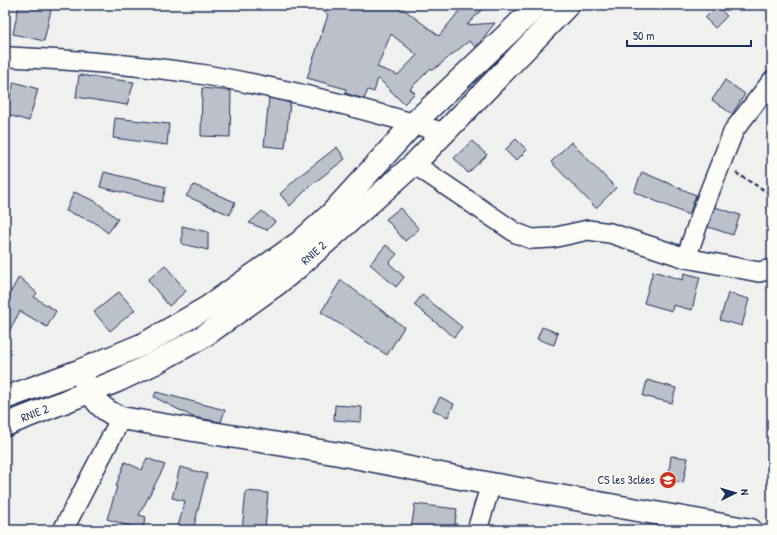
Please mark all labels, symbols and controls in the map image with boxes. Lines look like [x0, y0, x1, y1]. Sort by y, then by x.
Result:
scale bar [627, 22, 751, 48]
text: 50 m [633, 27, 654, 44]
street label: RNIE 2 [297, 237, 330, 268]
street label: RNIE 2 [18, 400, 51, 426]
school or university icon: CS les 3clées [658, 470, 678, 490]
place label: CS les 3clées [597, 471, 655, 488]
north arrow [715, 473, 755, 513]
text: N [738, 489, 752, 496]

